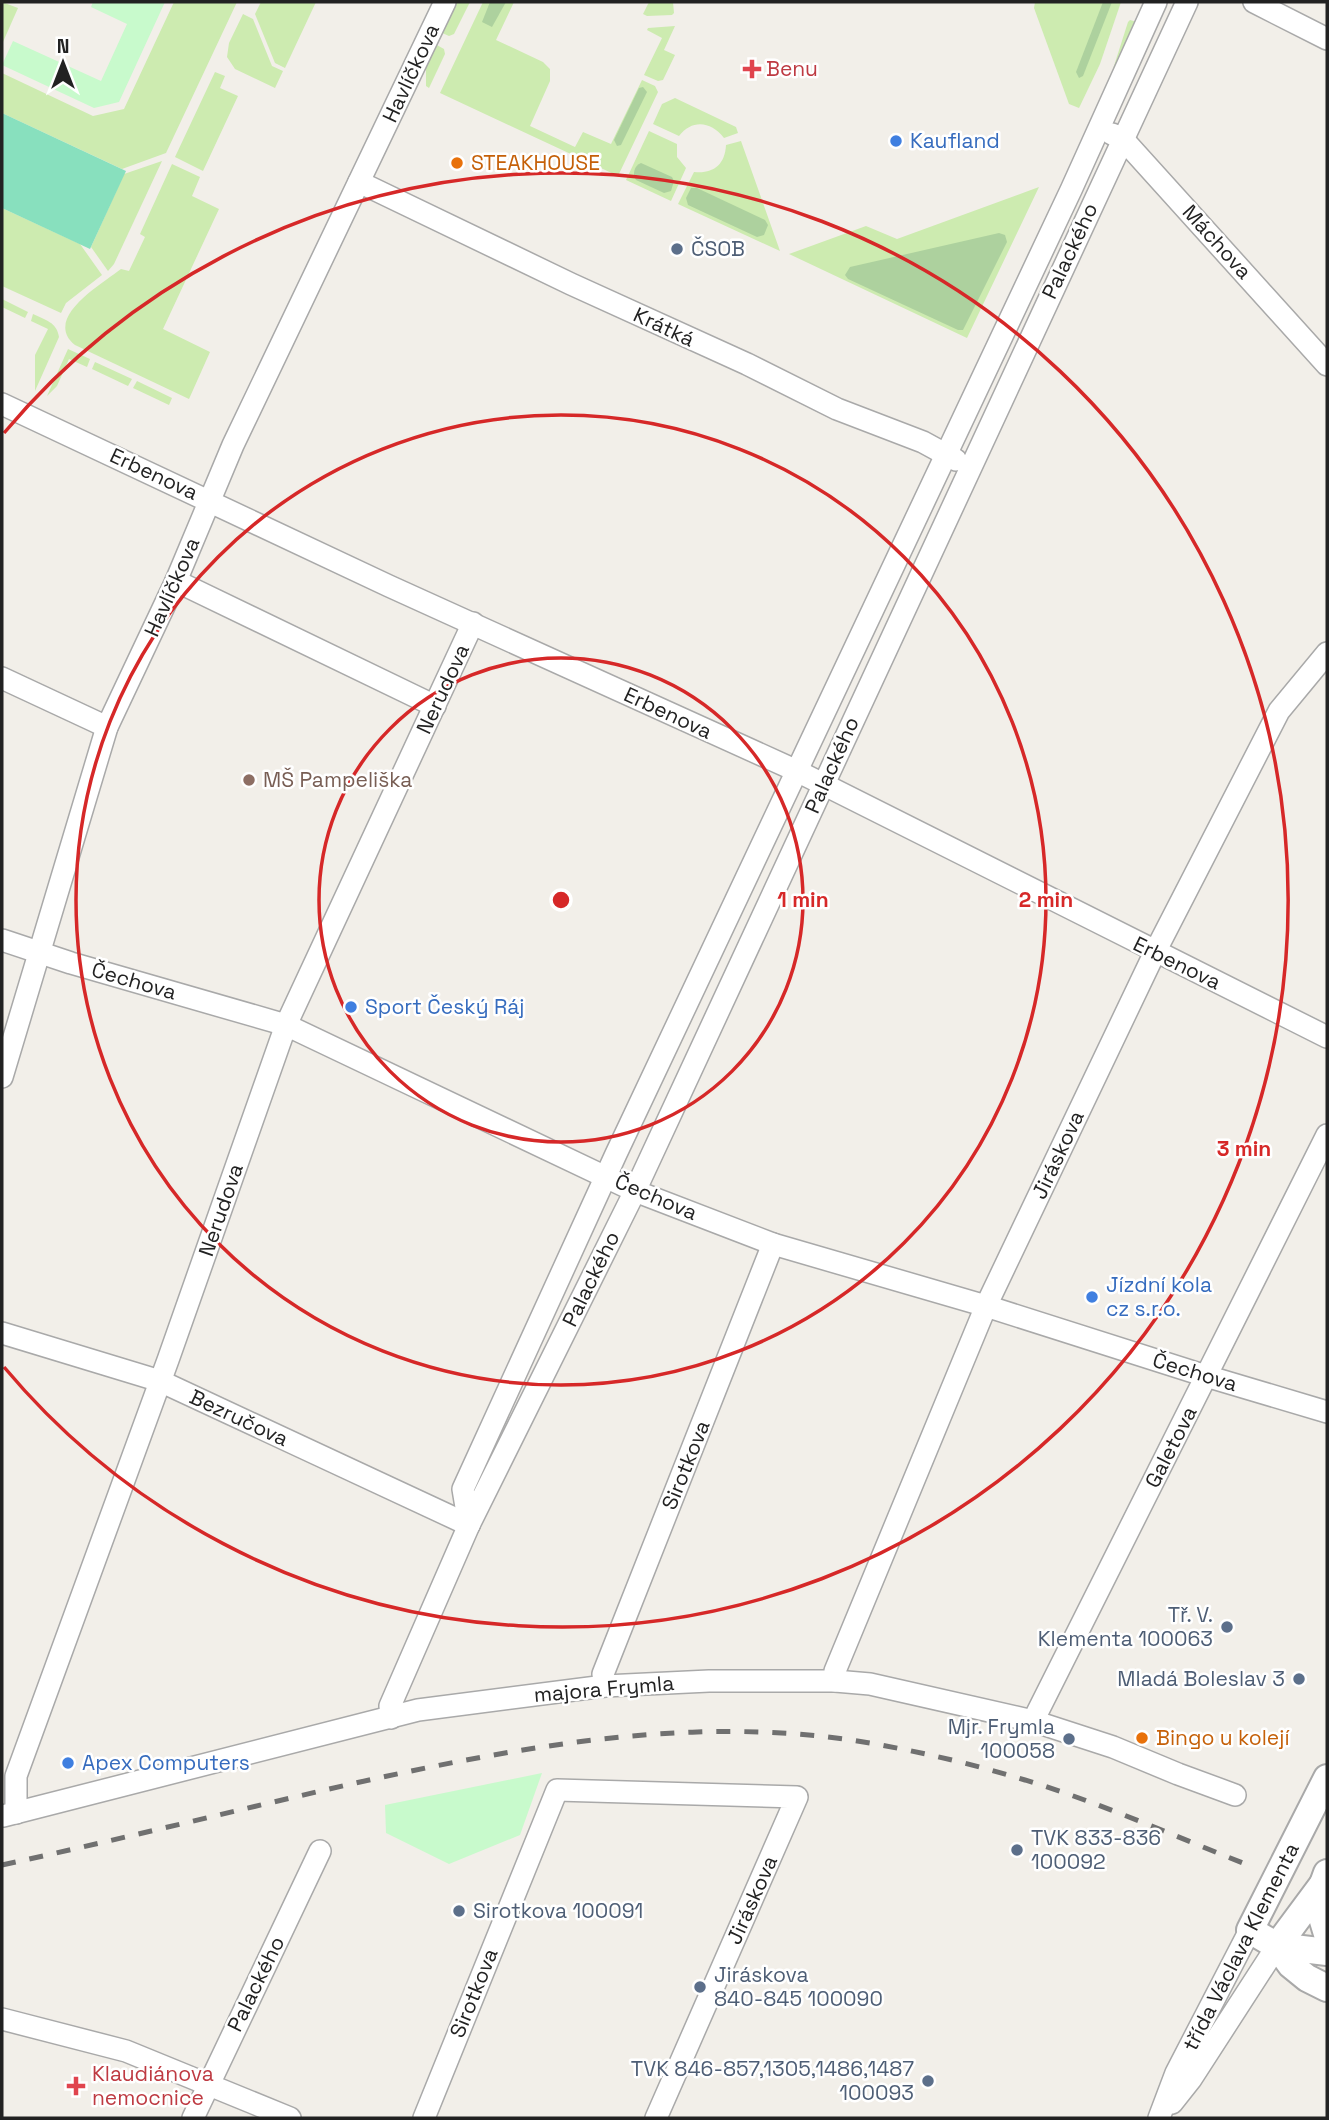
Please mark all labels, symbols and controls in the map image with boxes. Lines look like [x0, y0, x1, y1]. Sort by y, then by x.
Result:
street label: Havlíčkova [376, 19, 445, 126]
north arrow [28, 28, 98, 98]
text: N [57, 34, 69, 59]
place label: Benu [766, 55, 818, 82]
marker: Benu [744, 61, 760, 77]
place label: Kaufland [910, 127, 1000, 154]
marker: Kaufland [888, 133, 904, 149]
place label: STEAKHOUSE [471, 149, 600, 176]
marker: STEAKHOUSE [449, 155, 465, 171]
street label: Palackého [1036, 198, 1104, 303]
street label: Máchova [1177, 199, 1258, 285]
place label: ČSOB [691, 235, 745, 262]
marker: ČSOB [669, 241, 685, 257]
street label: Krátká [629, 301, 699, 352]
street label: Erbenova [106, 441, 203, 506]
street label: Havlíčkova [138, 533, 205, 641]
street label: Nerudova [410, 639, 475, 738]
street label: Erbenova [620, 680, 717, 745]
street label: Palackého [798, 712, 865, 817]
place label: MŠ Pampeliška [263, 766, 412, 793]
marker: MŠ Pampeliška [241, 772, 257, 788]
text: 1 min [777, 886, 829, 913]
text: 2 min [1019, 886, 1073, 913]
centre of rings [549, 888, 573, 912]
street label: Erbenova [1129, 930, 1225, 995]
street label: Čechova [89, 956, 180, 1005]
place label: Sport Český Ráj [365, 993, 524, 1020]
marker: Sport Český Ráj [343, 999, 359, 1015]
street label: Jiráskova [1025, 1106, 1090, 1203]
text: 3 min [1217, 1135, 1271, 1162]
street label: Nerudova [192, 1160, 249, 1260]
street label: Čechova [611, 1167, 701, 1226]
street label: Palackého [556, 1227, 625, 1331]
place label: Jízdní kola cz s.r.o. [1106, 1271, 1212, 1322]
marker: Jízdní kola cz s.r.o. [1084, 1289, 1100, 1305]
street label: Čechova [1150, 1346, 1241, 1397]
street label: Bezručova [186, 1383, 293, 1452]
street label: Galetova [1139, 1401, 1203, 1492]
street label: Sirotkova [655, 1416, 716, 1514]
place label: Tř. V. Klementa 100063 [1038, 1601, 1213, 1652]
marker: Tř. V. Klementa 100063 [1219, 1619, 1235, 1635]
place label: Mladá Boleslav 3 [1117, 1665, 1285, 1692]
street label: majora Frymla [533, 1669, 675, 1708]
marker: Mladá Boleslav 3 [1291, 1671, 1307, 1687]
place label: Mjr. Frymla 100058 [948, 1713, 1055, 1764]
place label: Bingo u kolejí [1156, 1724, 1290, 1751]
marker: Bingo u kolejí [1134, 1730, 1150, 1746]
marker: Mjr. Frymla 100058 [1061, 1731, 1077, 1747]
place label: Apex Computers [82, 1749, 250, 1776]
marker: Apex Computers [60, 1755, 76, 1771]
place label: TVK 833-836 100092 [1031, 1824, 1161, 1875]
street label: třída Václava Klementa [1176, 1838, 1305, 2055]
marker: TVK 833-836 100092 [1009, 1842, 1025, 1858]
street label: Jiráskova [720, 1851, 783, 1949]
place label: Sirotkova 100091 [473, 1897, 643, 1924]
marker: Sirotkova 100091 [451, 1903, 467, 1919]
street label: Palackého [221, 1932, 290, 2036]
street label: Sirotkova [443, 1944, 504, 2042]
place label: Jiráskova 840-845 100090 [714, 1961, 883, 2012]
marker: Jiráskova 840-845 100090 [692, 1979, 708, 1995]
place label: TVK 846-857,1305,1486,1487 100093 [631, 2055, 914, 2106]
place label: Klaudiánova nemocnice [92, 2060, 214, 2111]
marker: TVK 846-857,1305,1486,1487 100093 [920, 2073, 936, 2089]
marker: Klaudiánova nemocnice [66, 2076, 86, 2096]

